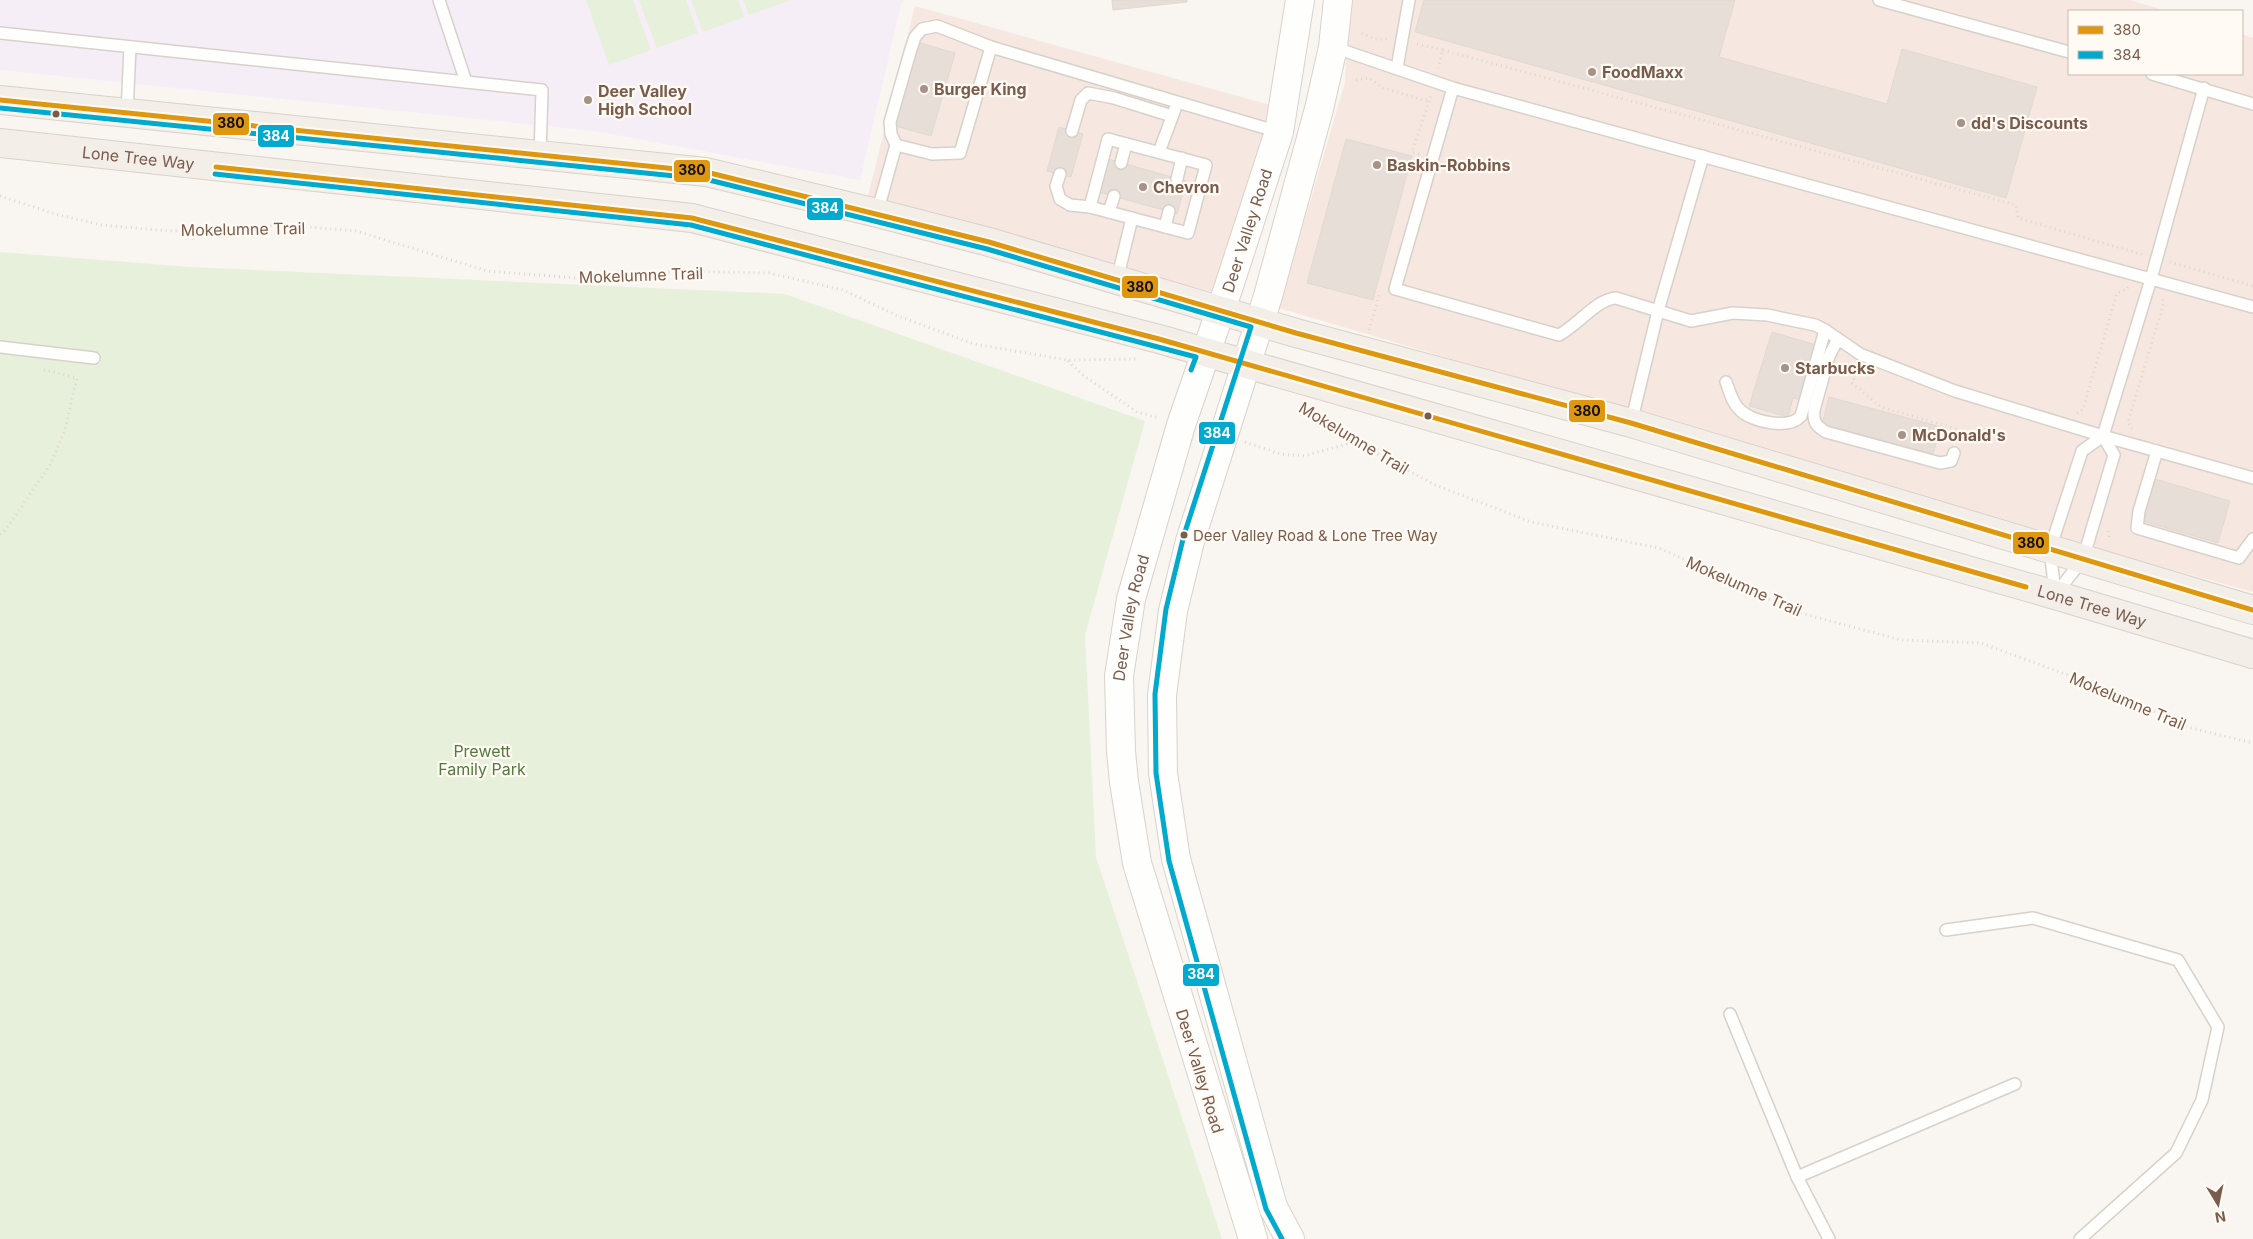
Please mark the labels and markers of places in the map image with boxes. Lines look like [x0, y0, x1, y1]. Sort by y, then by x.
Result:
place label: FoodMaxx [1602, 62, 1683, 82]
marker: FoodMaxx [1586, 66, 1598, 78]
place label: Burger King [934, 79, 1027, 99]
place label: Deer Valley High School [598, 81, 692, 119]
marker: Burger King [918, 83, 930, 95]
marker: Deer Valley High School [582, 94, 594, 106]
unlabelled marker [51, 109, 61, 119]
place label: dd's Discounts [1971, 113, 2088, 133]
marker: dd's Discounts [1955, 117, 1967, 129]
place label: Baskin-Robbins [1387, 155, 1510, 175]
marker: Baskin-Robbins [1371, 159, 1383, 171]
place label: Chevron [1153, 177, 1220, 197]
marker: Chevron [1137, 181, 1149, 193]
place label: Starbucks [1795, 358, 1875, 378]
marker: Starbucks [1779, 362, 1791, 374]
unlabelled marker [1423, 411, 1433, 421]
place label: McDonald's [1912, 425, 2006, 445]
marker: McDonald's [1896, 429, 1908, 441]
place label: Deer Valley Road & Lone Tree Way [1193, 526, 1438, 545]
marker: Deer Valley Road & Lone Tree Way [1179, 530, 1189, 540]

